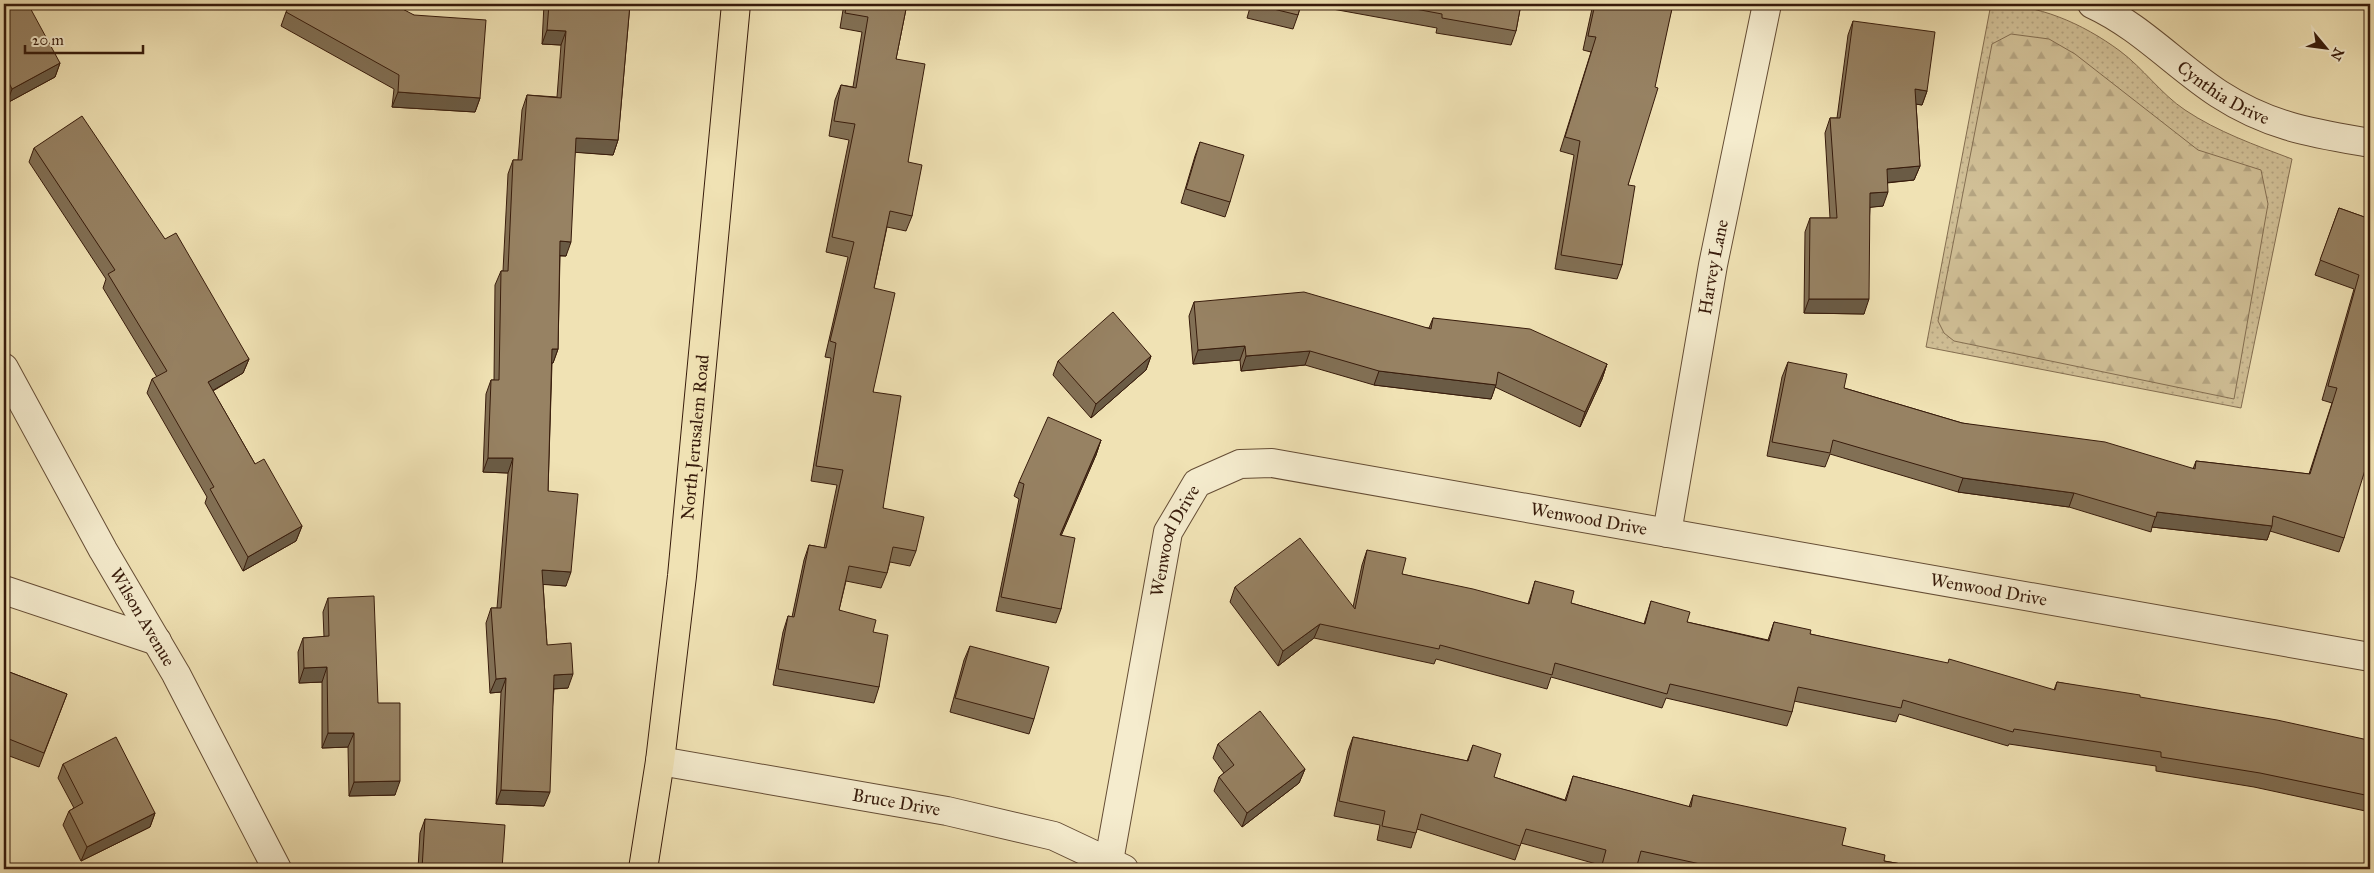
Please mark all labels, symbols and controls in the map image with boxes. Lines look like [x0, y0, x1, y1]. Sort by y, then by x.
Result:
scale bar [25, 22, 142, 54]
north arrow [2302, 22, 2352, 72]
text: 20 m [32, 31, 64, 49]
text: N [2327, 45, 2347, 63]
street label: Cynthia Drive [2173, 56, 2272, 129]
street label: Harvey Lane [1694, 217, 1733, 316]
street label: North Jerusalem Road [676, 354, 714, 521]
street label: Wenwood Drive [1146, 481, 1204, 598]
street label: Wenwood Drive [1529, 498, 1649, 540]
street label: Wilson Avenue [105, 564, 180, 670]
street label: Wenwood Drive [1929, 569, 2049, 611]
street label: Bruce Drive [851, 784, 942, 821]

